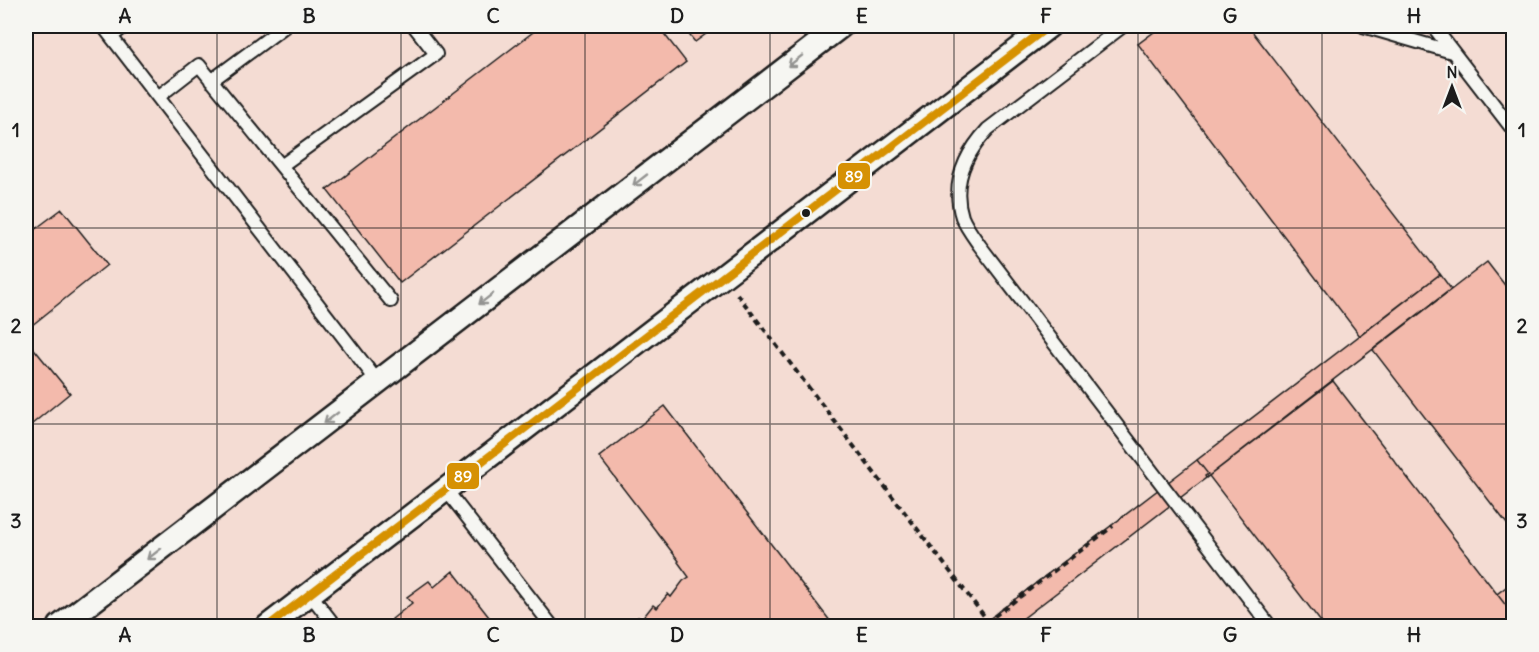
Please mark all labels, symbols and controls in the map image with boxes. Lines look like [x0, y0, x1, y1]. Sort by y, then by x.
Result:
text: A [119, 3, 132, 28]
text: B [302, 3, 316, 28]
text: C [486, 3, 500, 28]
text: D [670, 3, 684, 28]
text: E [856, 3, 868, 28]
text: F [1040, 3, 1052, 28]
text: G [1223, 3, 1237, 28]
text: H [1407, 3, 1421, 28]
one-way arrow [787, 55, 803, 68]
north arrow [1422, 57, 1482, 117]
text: N [1446, 62, 1458, 82]
text: 1 [12, 117, 20, 142]
text: 1 [1518, 117, 1526, 142]
line badge: 89 [837, 162, 871, 190]
text: 89 [845, 166, 863, 186]
one-way arrow [633, 174, 649, 187]
unlabelled marker [800, 207, 812, 219]
one-way arrow [478, 293, 494, 306]
text: 2 [11, 313, 22, 338]
text: 2 [1517, 313, 1528, 338]
one-way arrow [324, 412, 340, 424]
line badge: 89 [446, 462, 480, 490]
text: 89 [454, 466, 472, 486]
text: 3 [10, 508, 22, 533]
text: 3 [1516, 508, 1528, 533]
one-way arrow [147, 548, 163, 560]
text: A [119, 622, 132, 647]
text: B [302, 622, 316, 647]
text: C [486, 622, 500, 647]
text: D [670, 622, 684, 647]
text: E [856, 622, 868, 647]
text: F [1040, 622, 1052, 647]
text: G [1223, 622, 1237, 647]
text: H [1407, 622, 1421, 647]

